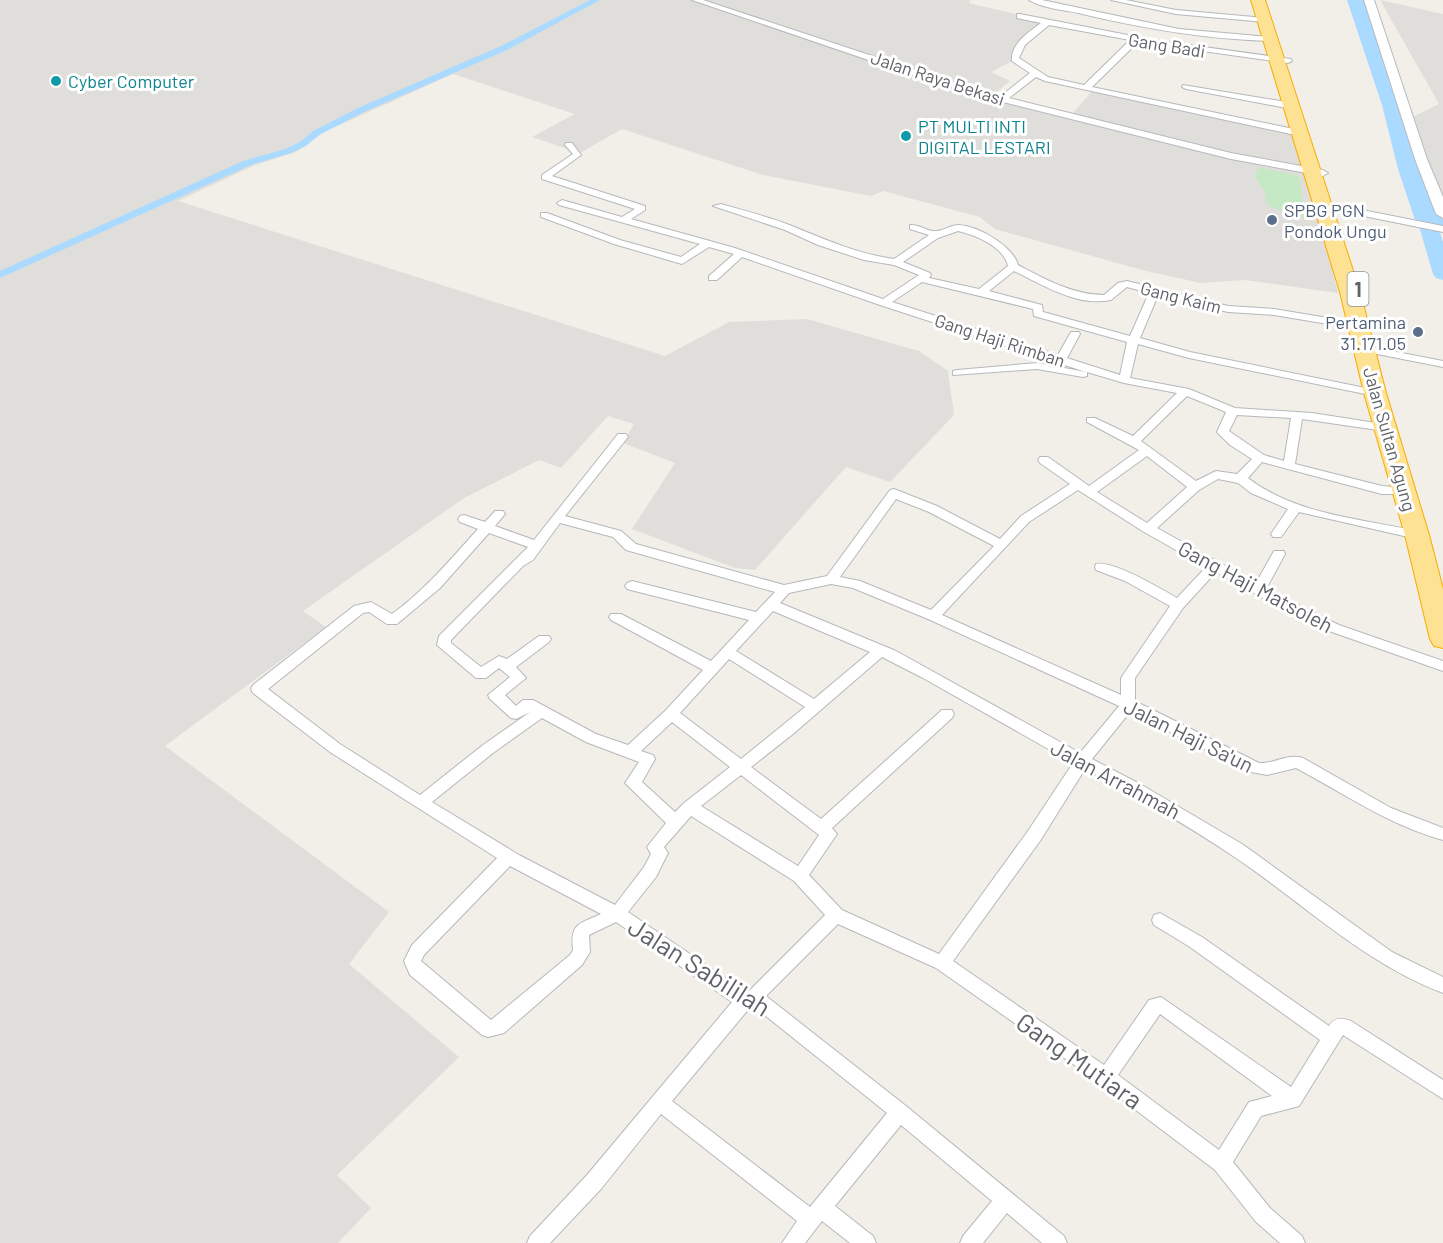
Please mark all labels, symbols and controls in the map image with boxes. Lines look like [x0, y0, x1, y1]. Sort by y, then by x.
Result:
street label: Gang Badi [1127, 28, 1207, 62]
street label: Jalan Raya Bekasi [868, 46, 1008, 110]
place label: Cyber Computer [68, 70, 195, 92]
marker: Cyber Computer [49, 74, 63, 88]
place label: PT MULTI INTI DIGITAL LESTARI [918, 115, 1051, 158]
marker: PT MULTI INTI DIGITAL LESTARI [899, 129, 913, 143]
place label: SPBG PGN Pondok Ungu [1284, 199, 1387, 242]
marker: SPBG PGN Pondok Ungu [1265, 213, 1279, 227]
road number: 1 [1348, 272, 1368, 306]
street label: Gang Kaim [1138, 276, 1224, 318]
street label: Gang Haji Rimban [932, 309, 1068, 371]
place label: Pertamina 31.171.05 [1325, 311, 1406, 354]
marker: Pertamina 31.171.05 [1411, 325, 1425, 339]
street label: Jalan Sultan Agung [1359, 364, 1421, 514]
street label: Gang Haji Matsoleh [1174, 535, 1338, 637]
street label: Jalan Haji Sa'un [1120, 693, 1258, 777]
street label: Jalan Arrahmah [1047, 734, 1185, 824]
street label: Jalan Sabililah [623, 910, 777, 1022]
street label: Gang Mutiara [1011, 1005, 1149, 1115]

